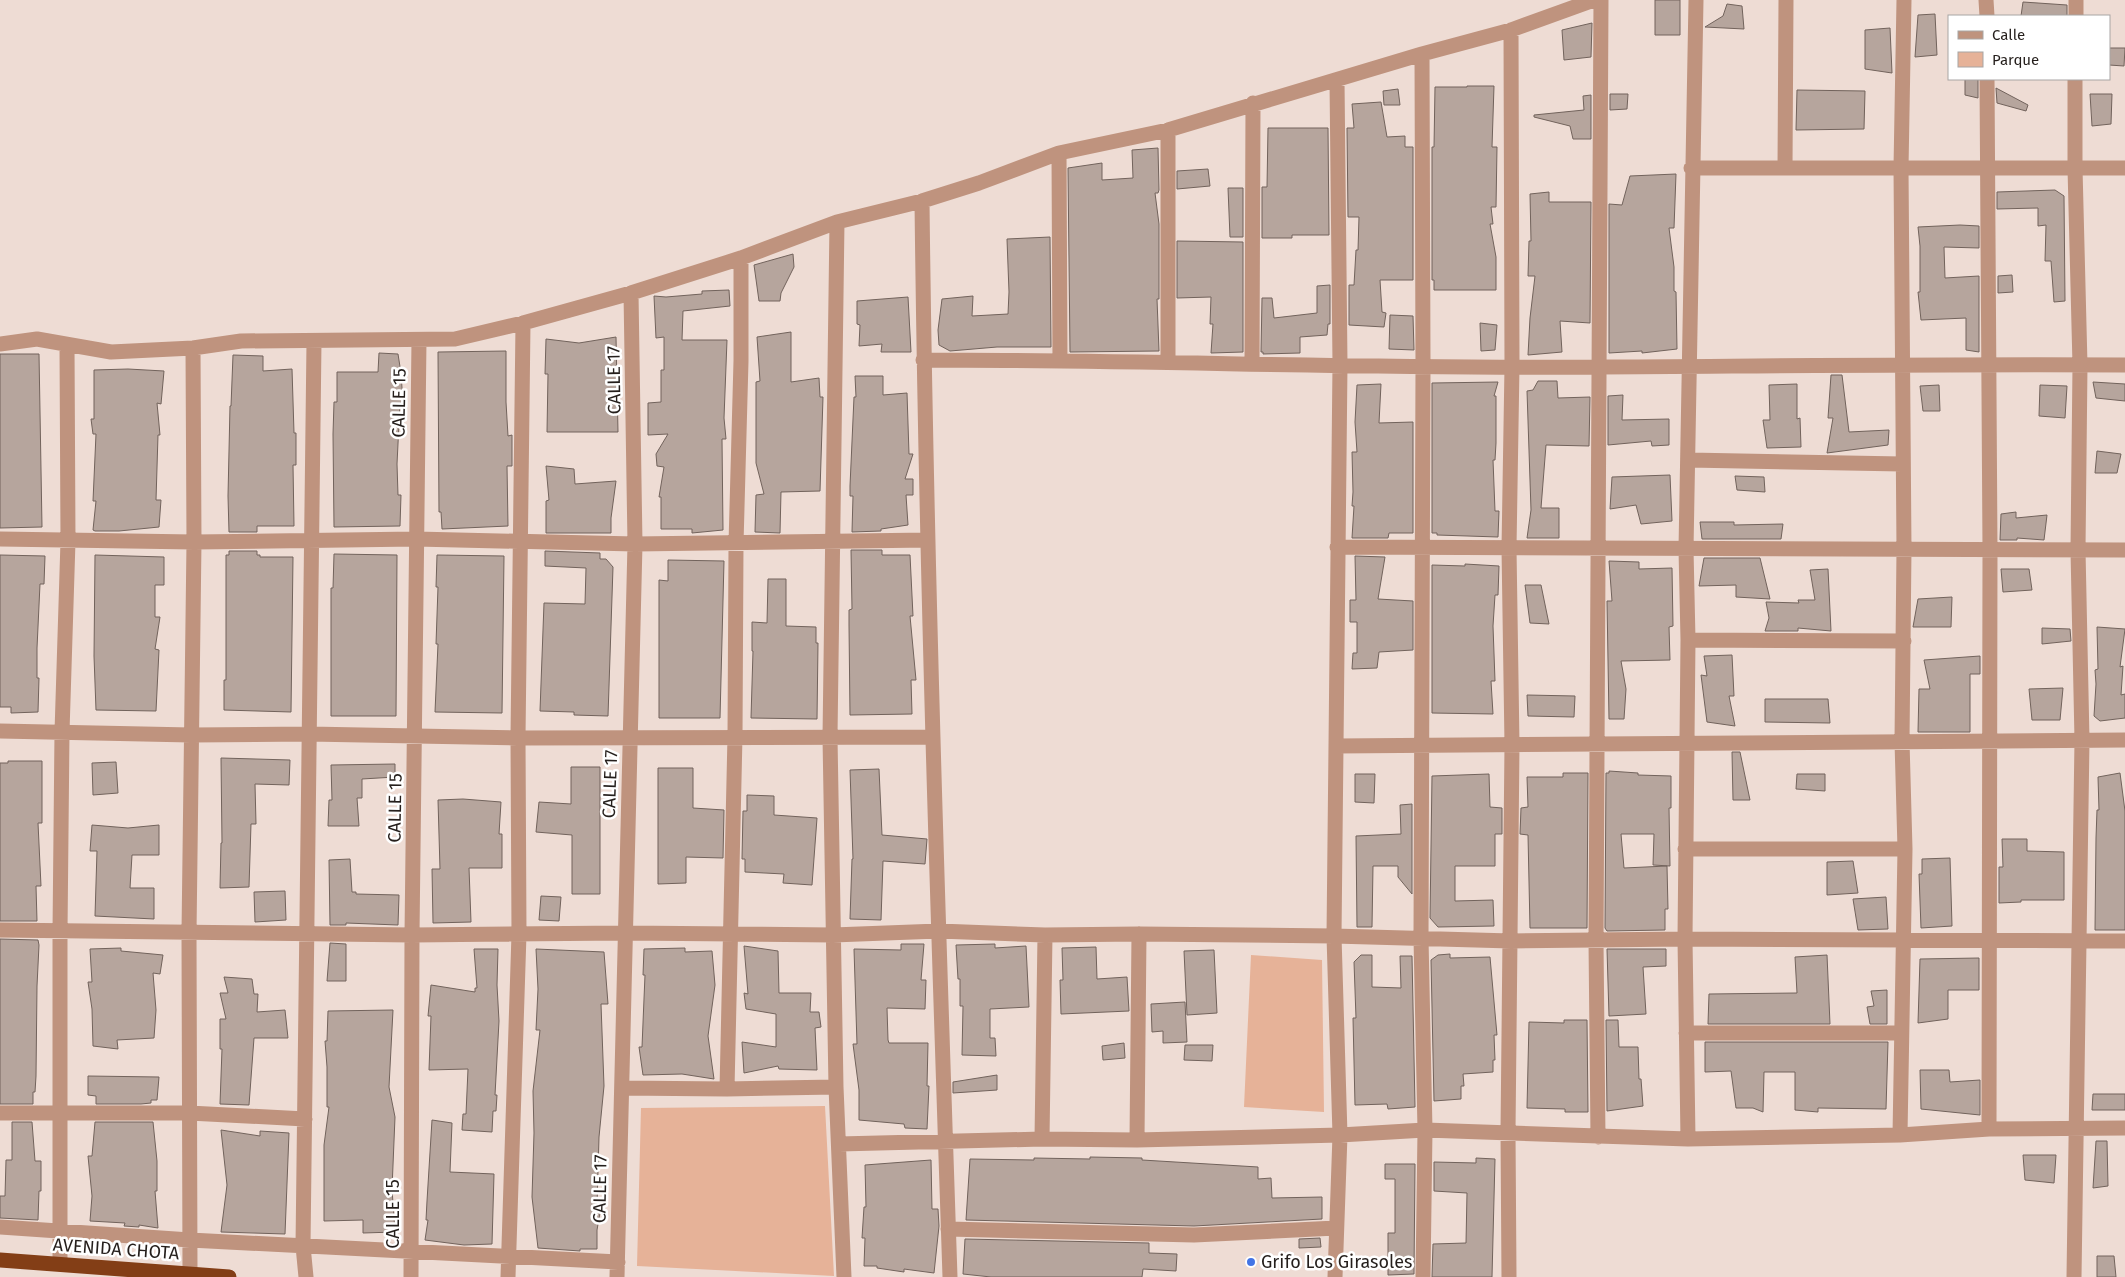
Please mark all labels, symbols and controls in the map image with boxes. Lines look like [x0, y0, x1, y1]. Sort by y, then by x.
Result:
legend [1948, 15, 2110, 80]
text: Calle [1992, 26, 2025, 44]
text: Parque [1992, 51, 2039, 69]
street label: CALLE 17 [602, 346, 626, 414]
street label: CALLE 15 [387, 368, 411, 438]
street label: CALLE 17 [598, 749, 622, 819]
street label: CALLE 15 [383, 773, 407, 843]
street label: CALLE 17 [588, 1155, 612, 1223]
street label: CALLE 15 [382, 1179, 404, 1249]
street label: AVENIDA CHOTA [52, 1234, 181, 1264]
place label: Grifo Los Girasoles [1261, 1251, 1412, 1273]
marker: Grifo Los Girasoles [1245, 1256, 1257, 1268]

